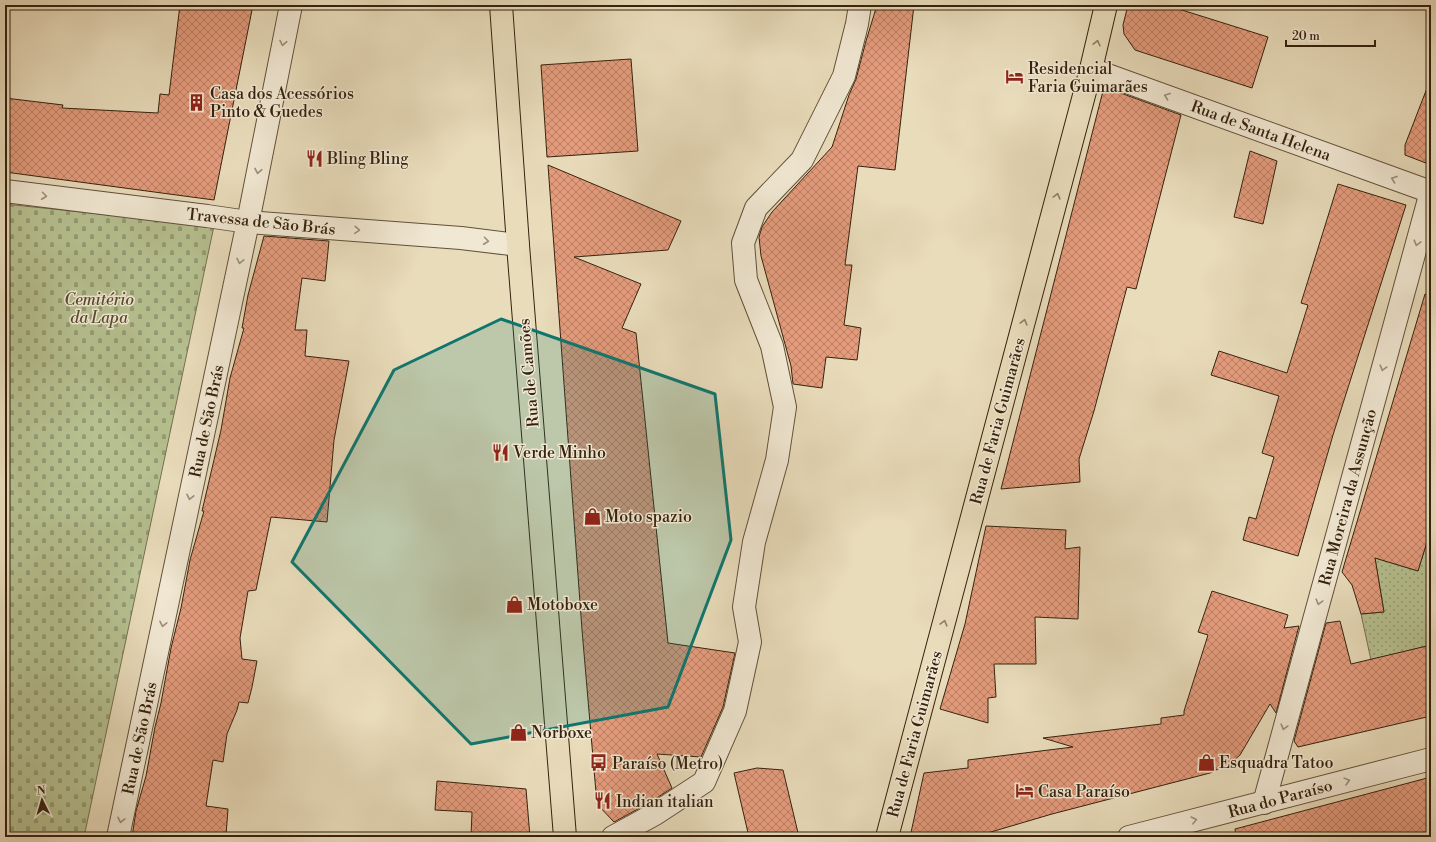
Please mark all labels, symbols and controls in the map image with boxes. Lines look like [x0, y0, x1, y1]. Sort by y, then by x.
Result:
scale bar [1286, 22, 1375, 48]
text: 20 m [1292, 29, 1320, 44]
one-way arrow [280, 40, 288, 46]
one-way arrow [1092, 40, 1100, 46]
place label: Residencial Faria Guimarães [1028, 59, 1148, 97]
hotel icon: Residencial Faria Guimarães [1005, 67, 1025, 87]
place label: Casa dos Acessórios Pinto & Guedes [210, 84, 354, 122]
building icon: Casa dos Acessórios Pinto & Guedes [187, 92, 207, 112]
one-way arrow [1163, 93, 1170, 101]
street label: Rua de Santa Helena [1188, 96, 1334, 166]
restaurant icon: Bling Bling [304, 148, 324, 168]
place label: Bling Bling [326, 149, 409, 169]
one-way arrow [254, 168, 262, 174]
one-way arrow [1391, 175, 1398, 183]
one-way arrow [41, 191, 47, 200]
one-way arrow [1052, 193, 1061, 200]
street label: Travessa de São Brás [185, 204, 336, 240]
one-way arrow [354, 226, 360, 235]
one-way arrow [483, 236, 489, 245]
one-way arrow [1413, 239, 1422, 246]
one-way arrow [237, 257, 245, 264]
park label: Cemitério da Lapa [64, 290, 134, 328]
street label: Rua de Camões [514, 318, 544, 428]
one-way arrow [1019, 319, 1027, 325]
street label: Rua de Faria Guimarães [966, 336, 1030, 507]
street label: Rua de São Brás [185, 363, 229, 479]
one-way arrow [1379, 365, 1387, 372]
street label: Rua Moreira da Assunção [1315, 407, 1381, 588]
restaurant icon: Verde Minho [490, 442, 510, 462]
place label: Verde Minho [512, 443, 606, 463]
one-way arrow [186, 494, 194, 500]
shop icon: Moto spazio [582, 506, 602, 526]
place label: Moto spazio [605, 507, 692, 527]
shop icon: Motoboxe [504, 594, 524, 614]
place label: Motoboxe [527, 595, 598, 615]
one-way arrow [1315, 599, 1323, 605]
one-way arrow [939, 620, 947, 627]
one-way arrow [159, 621, 167, 628]
street label: Rua de Faria Guimarães [883, 649, 947, 820]
street label: Rua de São Brás [118, 680, 162, 796]
shop icon: Norboxe [508, 722, 528, 742]
place label: Norboxe [531, 723, 592, 743]
one-way arrow [1280, 723, 1289, 730]
shop icon: Esquadra Tatoo [1196, 752, 1216, 772]
bus stop icon: Paraíso (Metro) [589, 753, 609, 773]
place label: Esquadra Tatoo [1219, 753, 1333, 773]
place label: Paraíso (Metro) [612, 754, 723, 774]
street label: Rua do Paraíso [1226, 775, 1335, 823]
one-way arrow [1344, 777, 1351, 785]
north arrow [22, 780, 62, 820]
hotel icon: Casa Paraíso [1015, 781, 1035, 801]
place label: Casa Paraíso [1038, 782, 1130, 802]
text: N [36, 784, 46, 798]
restaurant icon: Indian italian [593, 791, 613, 811]
place label: Indian italian [616, 792, 714, 812]
one-way arrow [118, 817, 126, 823]
one-way arrow [1191, 817, 1198, 825]

